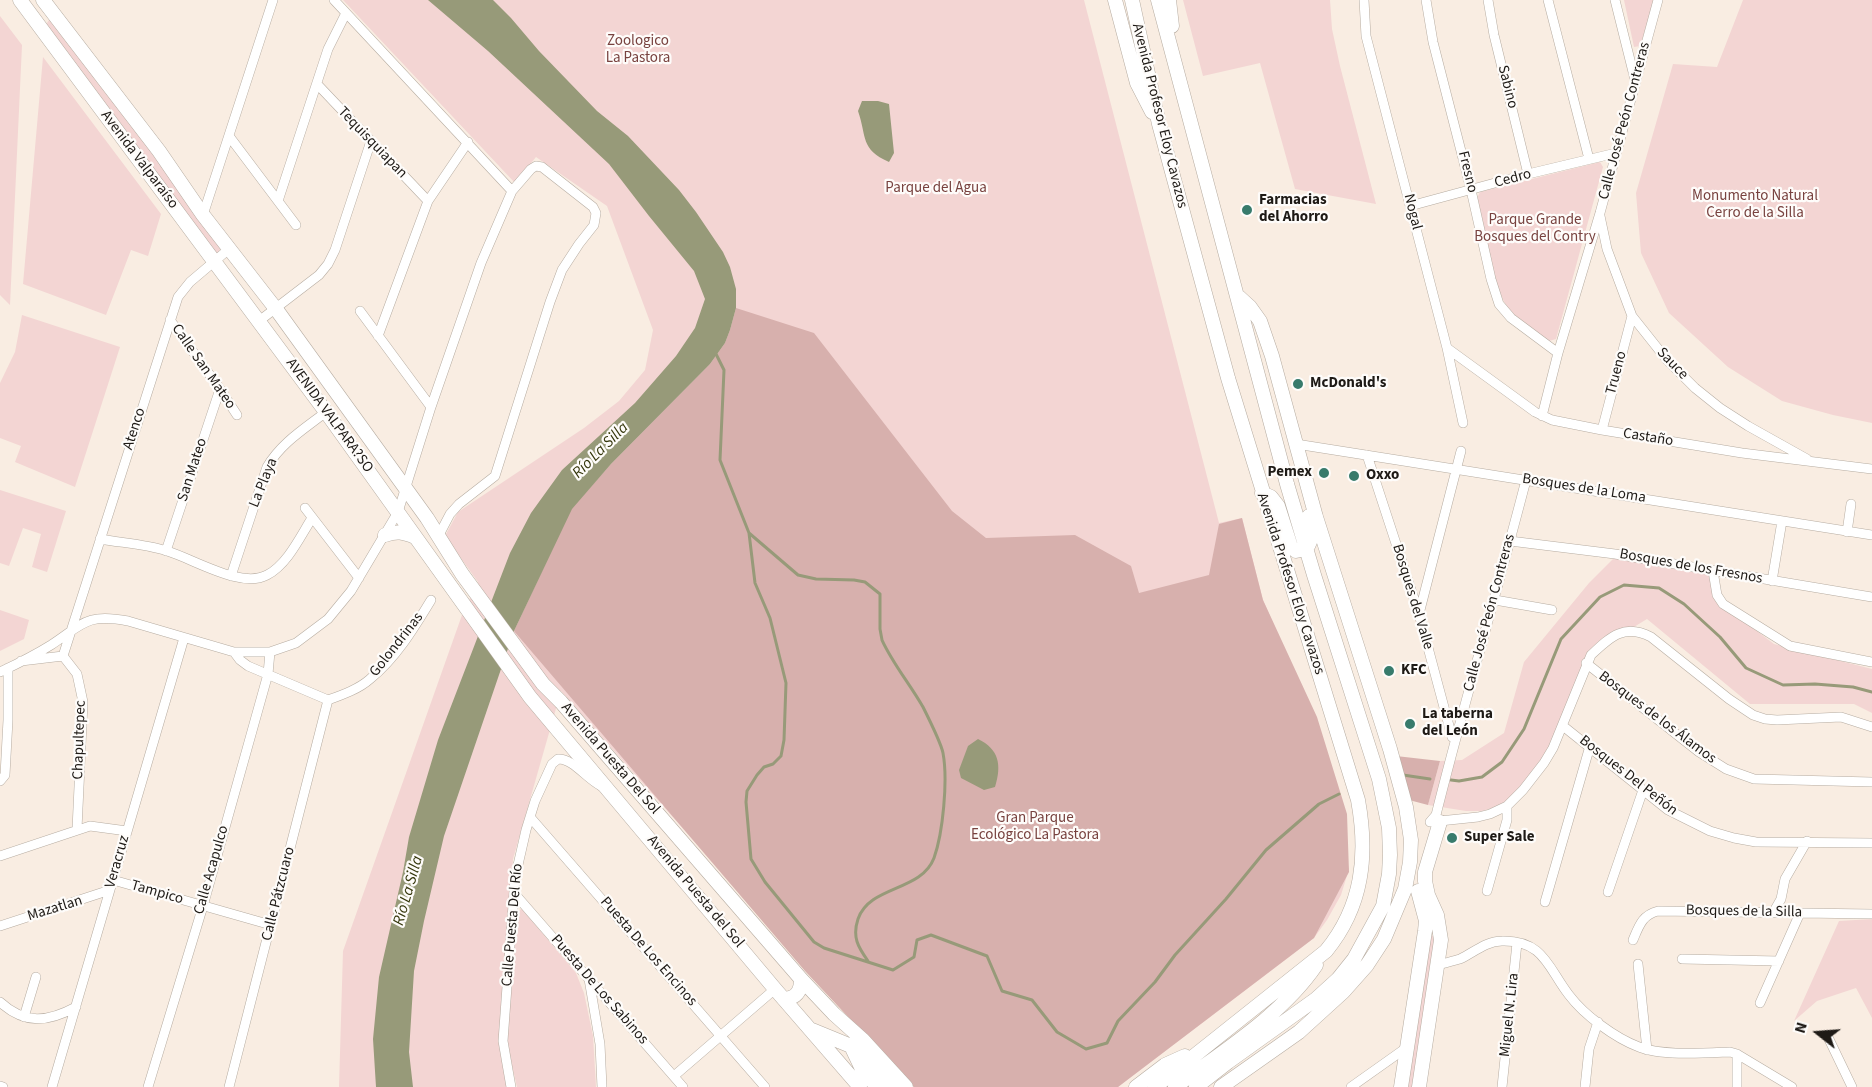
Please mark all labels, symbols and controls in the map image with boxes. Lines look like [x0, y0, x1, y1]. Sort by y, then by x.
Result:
street label: Avenida Profesor Eloy Cavazos [1127, 22, 1191, 210]
park label: Zoologico La Pastora [606, 33, 670, 68]
street label: Calle José Peón Contreras [1595, 40, 1655, 202]
street label: Sabino [1493, 64, 1521, 110]
street label: Tequisquiapan [333, 103, 411, 183]
street label: Avenida Valparaíso [96, 107, 182, 213]
street label: Fresno [1453, 149, 1481, 195]
street label: Cedro [1493, 165, 1533, 193]
park label: Parque del Agua [885, 180, 987, 198]
park label: Monumento Natural Cerro de la Silla [1692, 188, 1818, 223]
place label: Farmacias del Ahorro [1259, 192, 1328, 227]
street label: Nogal [1399, 192, 1425, 232]
marker: Farmacias del Ahorro [1240, 203, 1254, 217]
park label: Parque Grande Bosques del Contry [1474, 212, 1596, 247]
street label: Calle San Mateo [167, 321, 239, 413]
street label: Sauce [1652, 344, 1692, 384]
street label: Trueno [1603, 349, 1631, 397]
street label: AVENIDA VALPARA?SO [281, 355, 377, 477]
place label: McDonald's [1310, 375, 1387, 393]
marker: McDonald's [1291, 377, 1305, 391]
street label: Atenco [120, 406, 150, 452]
water label: Río La Silla [569, 419, 633, 483]
street label: Castaño [1622, 425, 1674, 451]
street label: San Mateo [174, 436, 212, 504]
street label: La Playa [246, 456, 282, 510]
place label: Pemex [1268, 464, 1312, 482]
marker: Pemex [1317, 466, 1331, 480]
place label: Oxxo [1366, 467, 1399, 485]
marker: Oxxo [1347, 469, 1361, 483]
street label: Bosques de la Loma [1521, 470, 1647, 508]
street label: Avenida Profesor Eloy Cavazos [1252, 491, 1328, 677]
street label: Calle José Peón Contreras [1460, 532, 1520, 694]
street label: Bosques del Valle [1387, 542, 1437, 652]
street label: Bosques de los Fresnos [1618, 546, 1764, 588]
street label: Golondrinas [366, 609, 428, 681]
place label: KFC [1401, 662, 1427, 680]
marker: KFC [1382, 664, 1396, 678]
street label: Bosques de los Álamos [1595, 668, 1719, 768]
street label: Avenida Puesta Del Sol [557, 699, 663, 819]
street label: Chapultepec [70, 700, 90, 780]
place label: La taberna del León [1422, 706, 1493, 741]
marker: La taberna del León [1403, 717, 1417, 731]
street label: Bosques Del Peñón [1575, 732, 1681, 820]
park label: Gran Parque Ecológico La Pastora [971, 810, 1099, 845]
street label: Calle Acapulco [191, 824, 233, 916]
place label: Super Sale [1464, 829, 1534, 847]
marker: Super Sale [1445, 831, 1459, 845]
street label: Avenida Puesta del Sol [643, 832, 747, 952]
street label: Veracruz [102, 834, 134, 890]
street label: Calle Pátzcuaro [259, 845, 299, 943]
water label: Río La Silla [390, 854, 428, 928]
street label: Calle Puesta Del Río [499, 863, 527, 987]
street label: Tampico [129, 877, 185, 909]
street label: Mazatlan [25, 892, 85, 926]
street label: Puesta De Los Encinos [596, 894, 700, 1010]
street label: Bosques de la Silla [1686, 902, 1802, 922]
street label: Puesta De Los Sabinos [546, 931, 652, 1049]
street label: Miguel N. Lira [1497, 972, 1523, 1058]
north arrow [1788, 1003, 1848, 1063]
text: N [1789, 1019, 1813, 1036]

